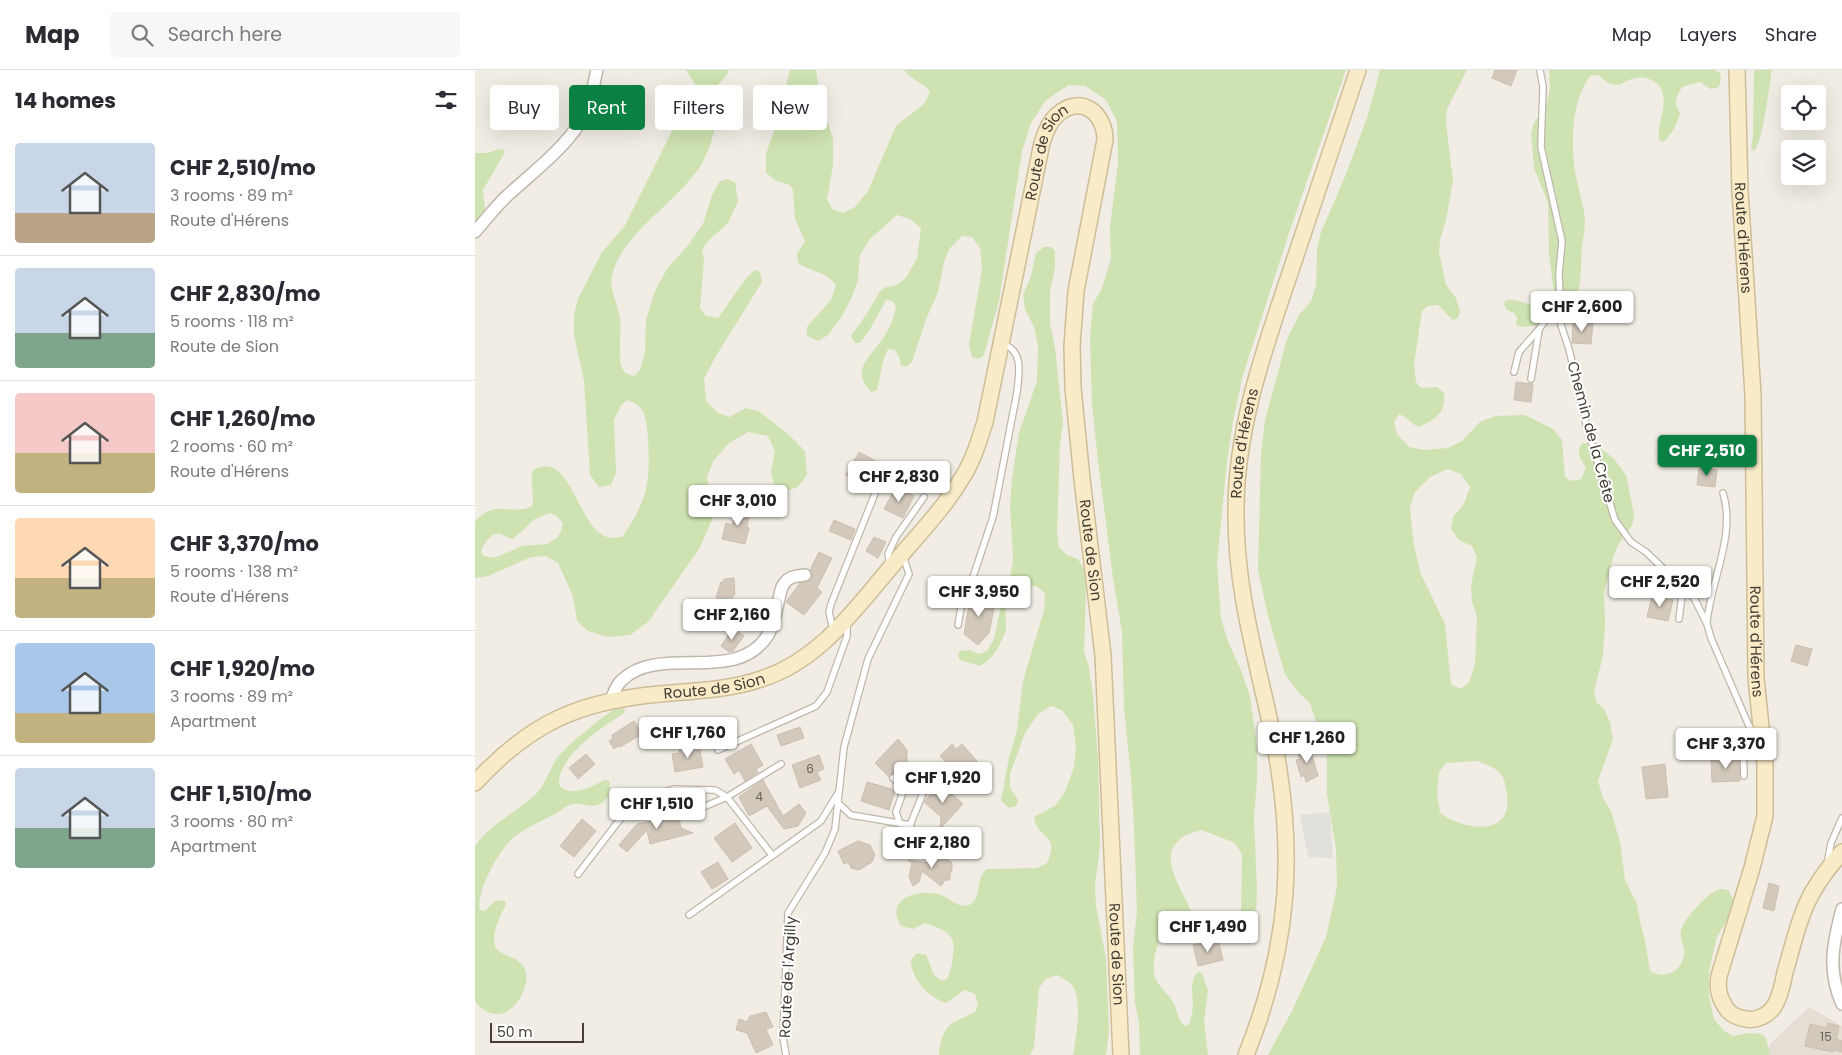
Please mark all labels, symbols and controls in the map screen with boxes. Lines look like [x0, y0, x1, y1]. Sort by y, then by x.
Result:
search box [110, 12, 460, 57]
text: Map [25, 18, 80, 51]
icon: search [128, 21, 156, 49]
text: Search here [168, 21, 282, 48]
text: Map [1612, 22, 1652, 47]
text: Layers [1680, 22, 1737, 47]
text: Share [1765, 22, 1817, 47]
chip: Buy [490, 85, 559, 130]
chip: Rent [569, 85, 645, 130]
chip: Filters [655, 85, 743, 130]
chip: New [753, 85, 827, 130]
map controls [1781, 85, 1826, 185]
button: locate [1781, 85, 1826, 130]
text: 14 homes [15, 86, 116, 115]
icon: filters [432, 86, 460, 114]
street label: Route de Sion [1020, 99, 1072, 202]
button: layers [1781, 140, 1826, 185]
text: CHF 2,510/mo [170, 153, 316, 182]
icon: home [55, 163, 115, 223]
street label: Route d'Hérens [1730, 182, 1758, 294]
text: 3 rooms · 89 m² [170, 184, 293, 207]
text: Route d'Hérens [170, 209, 289, 232]
text: CHF 2,830/mo [170, 279, 320, 308]
icon: home [55, 288, 115, 348]
pin: CHF 2,600 [1525, 290, 1639, 333]
text: CHF 2,600 [1542, 295, 1622, 318]
text: 5 rooms · 118 m² [170, 310, 294, 333]
text: Route de Sion [170, 335, 279, 358]
street label: Chemin de la Crête [1562, 359, 1620, 505]
street label: Route d'Hérens [1225, 386, 1263, 499]
text: CHF 1,260/mo [170, 404, 315, 433]
icon: home [55, 413, 115, 473]
pin: CHF 2,510 [1650, 434, 1764, 477]
text: 2 rooms · 60 m² [170, 435, 293, 458]
text: CHF 2,510 [1669, 439, 1745, 462]
text: Route d'Hérens [170, 460, 289, 483]
pin: CHF 2,830 [842, 460, 956, 503]
text: CHF 2,830 [859, 465, 939, 488]
pin: CHF 3,010 [681, 484, 795, 527]
text: CHF 3,010 [699, 489, 777, 512]
street label: Route de Sion [1075, 498, 1107, 602]
text: CHF 3,370/mo [170, 529, 319, 558]
icon: home [55, 538, 115, 598]
text: 5 rooms · 138 m² [170, 560, 298, 583]
pin: CHF 2,520 [1603, 566, 1717, 608]
text: CHF 2,520 [1620, 570, 1700, 593]
pin: CHF 3,950 [922, 576, 1036, 618]
text: CHF 3,950 [939, 580, 1019, 603]
text: Route d'Hérens [170, 585, 289, 608]
street label: Route d'Hérens [1745, 586, 1769, 698]
pin: CHF 2,160 [675, 598, 789, 641]
text: CHF 2,160 [694, 603, 770, 626]
text: CHF 1,920/mo [170, 654, 315, 683]
icon: home [55, 663, 115, 723]
street label: Route de Sion [663, 667, 768, 704]
text: 3 rooms · 89 m² [170, 685, 293, 708]
text: Apartment [170, 710, 257, 733]
pin: CHF 1,760 [631, 716, 745, 759]
text: CHF 1,760 [650, 721, 726, 744]
pin: CHF 1,260 [1250, 722, 1364, 764]
text: CHF 1,260 [1269, 726, 1345, 749]
pin: CHF 3,370 [1669, 728, 1783, 770]
text: CHF 3,370 [1687, 732, 1765, 755]
house number: 6 [806, 760, 814, 777]
pin: CHF 1,920 [886, 762, 1000, 804]
text: CHF 1,920 [905, 766, 981, 789]
text: CHF 1,510/mo [170, 779, 312, 808]
icon: home [55, 788, 115, 848]
pin: CHF 1,510 [600, 788, 714, 830]
house number: 4 [755, 788, 763, 805]
text: CHF 1,510 [620, 792, 694, 815]
text: 3 rooms · 80 m² [170, 810, 293, 833]
pin: CHF 2,180 [875, 826, 989, 869]
text: CHF 2,180 [894, 831, 970, 854]
text: Apartment [170, 835, 257, 858]
street label: Route de Sion [1104, 903, 1130, 1006]
pin: CHF 1,490 [1151, 910, 1265, 953]
street label: Route de l'Argilly [774, 915, 801, 1038]
text: CHF 1,490 [1169, 915, 1247, 938]
scale bar [490, 1020, 584, 1043]
text: 50 m [497, 1022, 533, 1042]
house number: 15 [1820, 1028, 1832, 1045]

